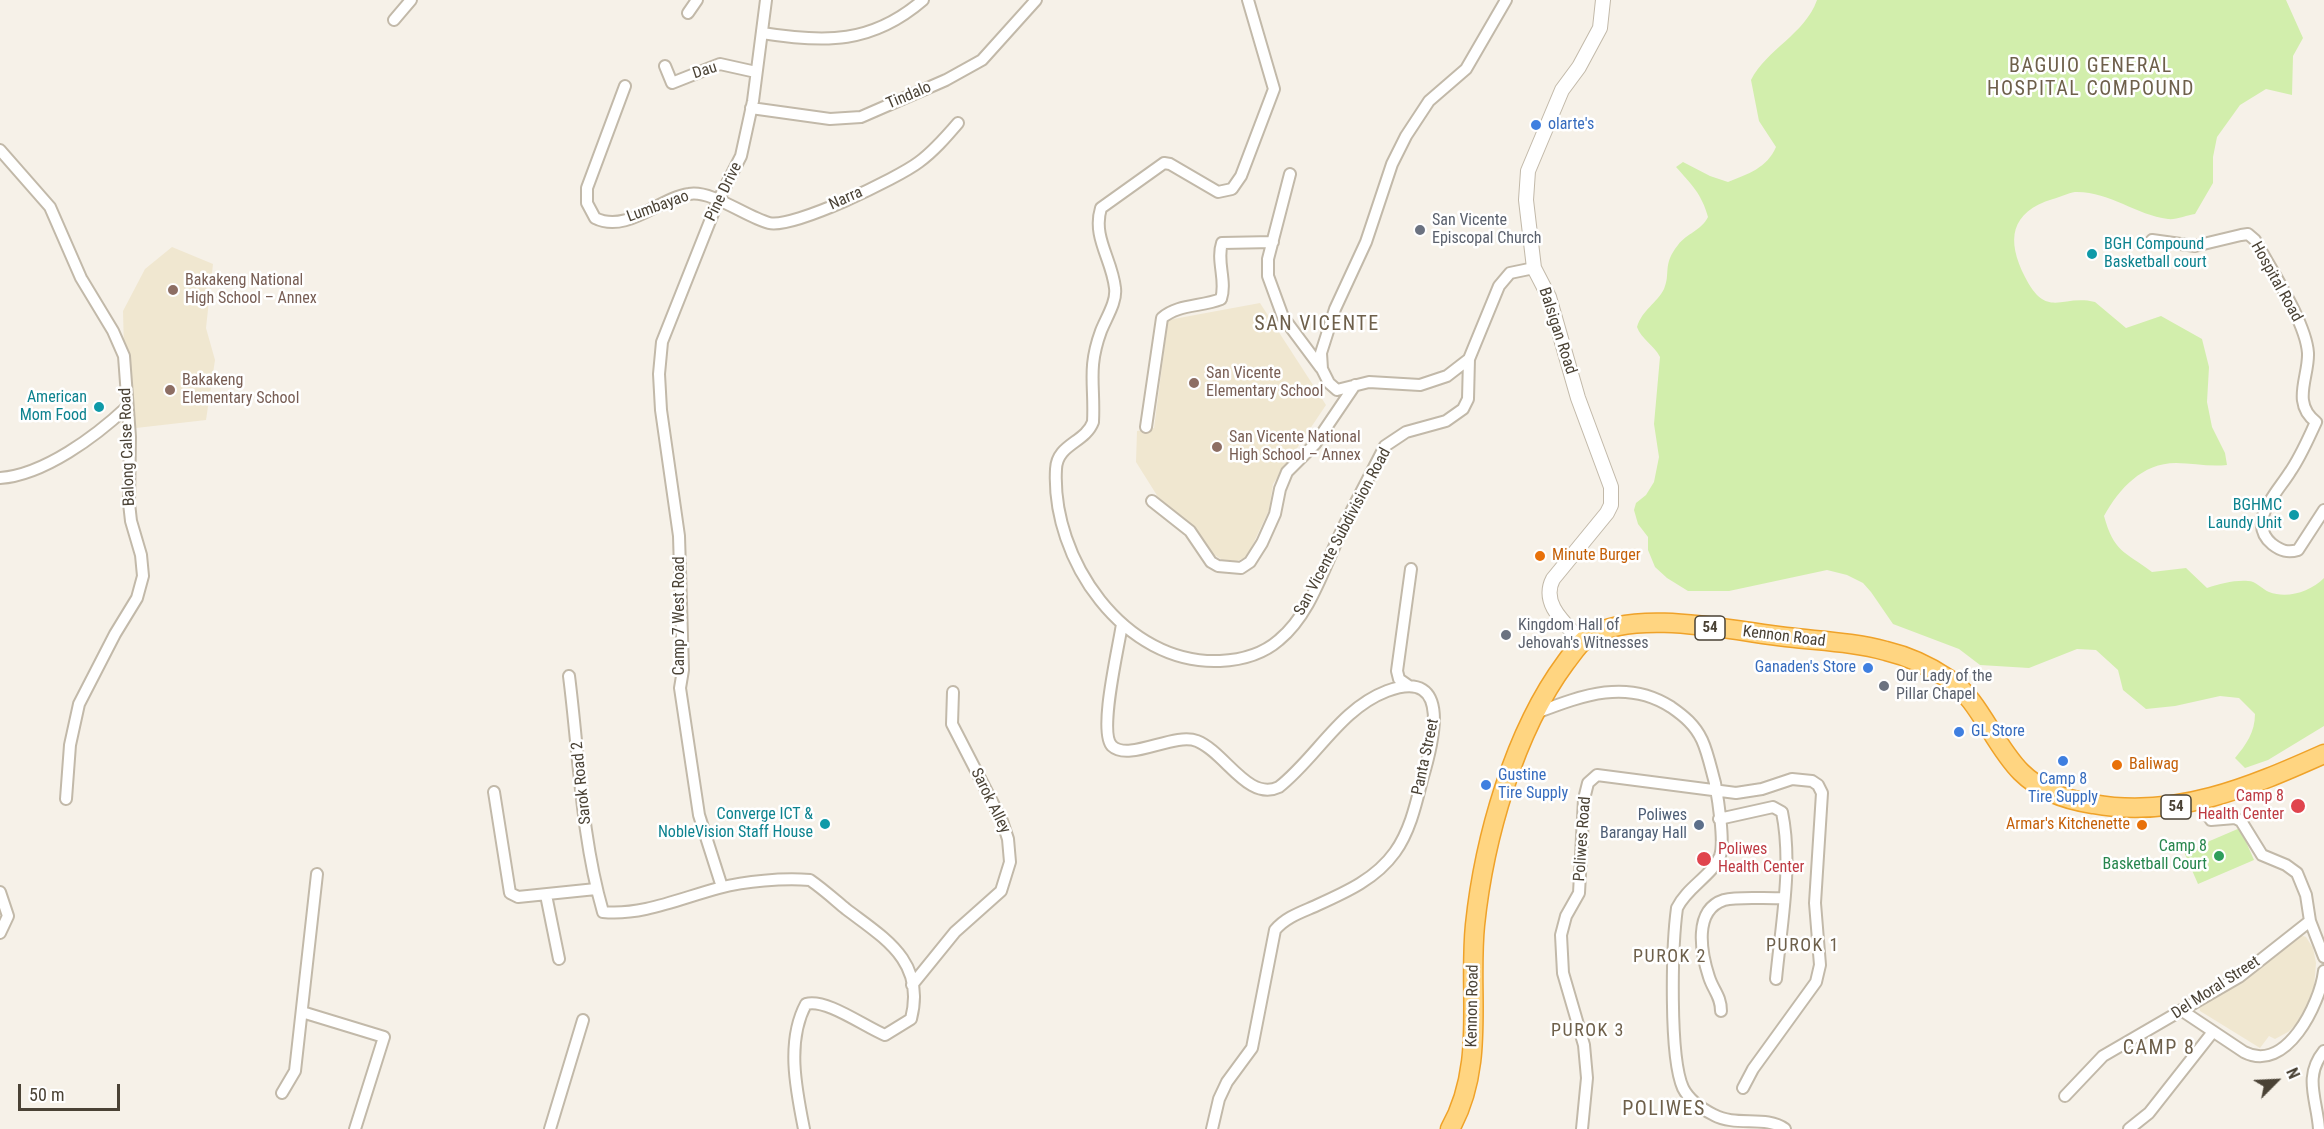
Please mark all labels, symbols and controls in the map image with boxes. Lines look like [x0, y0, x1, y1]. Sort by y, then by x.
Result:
district label: BAGUIO GENERAL HOSPITAL COMPOUND [1987, 55, 2195, 102]
street label: Dau [690, 58, 720, 84]
street label: Tindalo [884, 78, 934, 114]
place label: olarte's [1548, 115, 1594, 135]
marker: olarte's [1529, 118, 1543, 132]
street label: Pine Drive [701, 159, 747, 225]
street label: Narra [826, 183, 866, 215]
street label: Lumbayao [624, 187, 692, 227]
place label: San Vicente Episcopal Church [1432, 211, 1542, 249]
marker: San Vicente Episcopal Church [1413, 223, 1427, 237]
place label: BGH Compound Basketball court [2104, 235, 2207, 273]
street label: Hospital Road [2246, 239, 2306, 325]
marker: BGH Compound Basketball court [2085, 247, 2099, 261]
place label: Bakakeng National High School – Annex [185, 271, 317, 309]
marker: Bakakeng National High School – Annex [166, 283, 180, 297]
street label: Balsigan Road [1534, 285, 1580, 377]
district label: SAN VICENTE [1254, 313, 1380, 337]
place label: San Vicente Elementary School [1206, 364, 1323, 402]
place label: Bakakeng Elementary School [182, 371, 299, 409]
marker: San Vicente Elementary School [1187, 376, 1201, 390]
marker: Bakakeng Elementary School [163, 383, 177, 397]
street label: Balong Calse Road [116, 387, 140, 507]
place label: American Mom Food [20, 388, 87, 426]
marker: American Mom Food [92, 400, 106, 414]
place label: San Vicente National High School – Annex [1229, 428, 1361, 466]
marker: San Vicente National High School – Annex [1210, 440, 1224, 454]
street label: San Vicente Subdivision Road [1291, 445, 1395, 619]
place label: BGHMC Laundy Unit [2208, 496, 2282, 534]
marker: BGHMC Laundy Unit [2287, 508, 2301, 522]
place label: Minute Burger [1552, 546, 1641, 566]
marker: Minute Burger [1533, 549, 1547, 563]
street label: Camp 7 West Road [670, 556, 690, 676]
place label: Kingdom Hall of Jehovah's Witnesses [1518, 616, 1649, 654]
road number: 54 [1695, 616, 1725, 640]
street label: Kennon Road [1742, 622, 1826, 652]
marker: Kingdom Hall of Jehovah's Witnesses [1499, 628, 1513, 642]
place label: Ganaden's Store [1755, 658, 1856, 678]
marker: Ganaden's Store [1861, 661, 1875, 675]
place label: Our Lady of the Pillar Chapel [1896, 667, 1992, 705]
marker: Our Lady of the Pillar Chapel [1877, 679, 1891, 693]
street label: Panta Street [1409, 717, 1443, 797]
place label: GL Store [1971, 722, 2025, 742]
marker: GL Store [1952, 725, 1966, 739]
street label: Sarok Road 2 [568, 741, 596, 825]
marker: Camp 8 Tire Supply [2056, 754, 2070, 768]
place label: Baliwag [2129, 755, 2179, 775]
marker: Baliwag [2110, 758, 2124, 772]
street label: Sarok Alley [966, 765, 1014, 837]
place label: Gustine Tire Supply [1498, 766, 1568, 804]
place label: Camp 8 Tire Supply [2028, 770, 2098, 808]
marker: Gustine Tire Supply [1479, 778, 1493, 792]
place label: Camp 8 Health Center [2198, 787, 2284, 825]
road number: 54 [2161, 795, 2191, 819]
street label: Poliwes Road [1570, 796, 1596, 882]
marker: Camp 8 Health Center [2289, 797, 2307, 815]
place label: Converge ICT & NobleVision Staff House [658, 805, 813, 843]
place label: Poliwes Barangay Hall [1600, 806, 1687, 844]
place label: Armar's Kitchenette [2006, 815, 2130, 835]
marker: Converge ICT & NobleVision Staff House [818, 817, 832, 831]
marker: Poliwes Barangay Hall [1692, 818, 1706, 832]
marker: Armar's Kitchenette [2135, 818, 2149, 832]
place label: Camp 8 Basketball Court [2103, 837, 2207, 875]
place label: Poliwes Health Center [1718, 840, 1804, 878]
marker: Camp 8 Basketball Court [2212, 849, 2226, 863]
marker: Poliwes Health Center [1695, 850, 1713, 868]
district label: PUROK 1 [1766, 935, 1840, 957]
district label: PUROK 2 [1633, 946, 1707, 968]
street label: Del Moral Street [2168, 952, 2264, 1024]
street label: Kennon Road [1463, 964, 1483, 1048]
district label: PUROK 3 [1551, 1020, 1625, 1042]
district label: CAMP 8 [2123, 1037, 2195, 1061]
north arrow [2246, 1051, 2306, 1111]
text: N [2282, 1065, 2304, 1082]
scale bar [21, 1072, 123, 1110]
text: 50 m [29, 1084, 64, 1105]
district label: POLIWES [1622, 1098, 1706, 1122]

